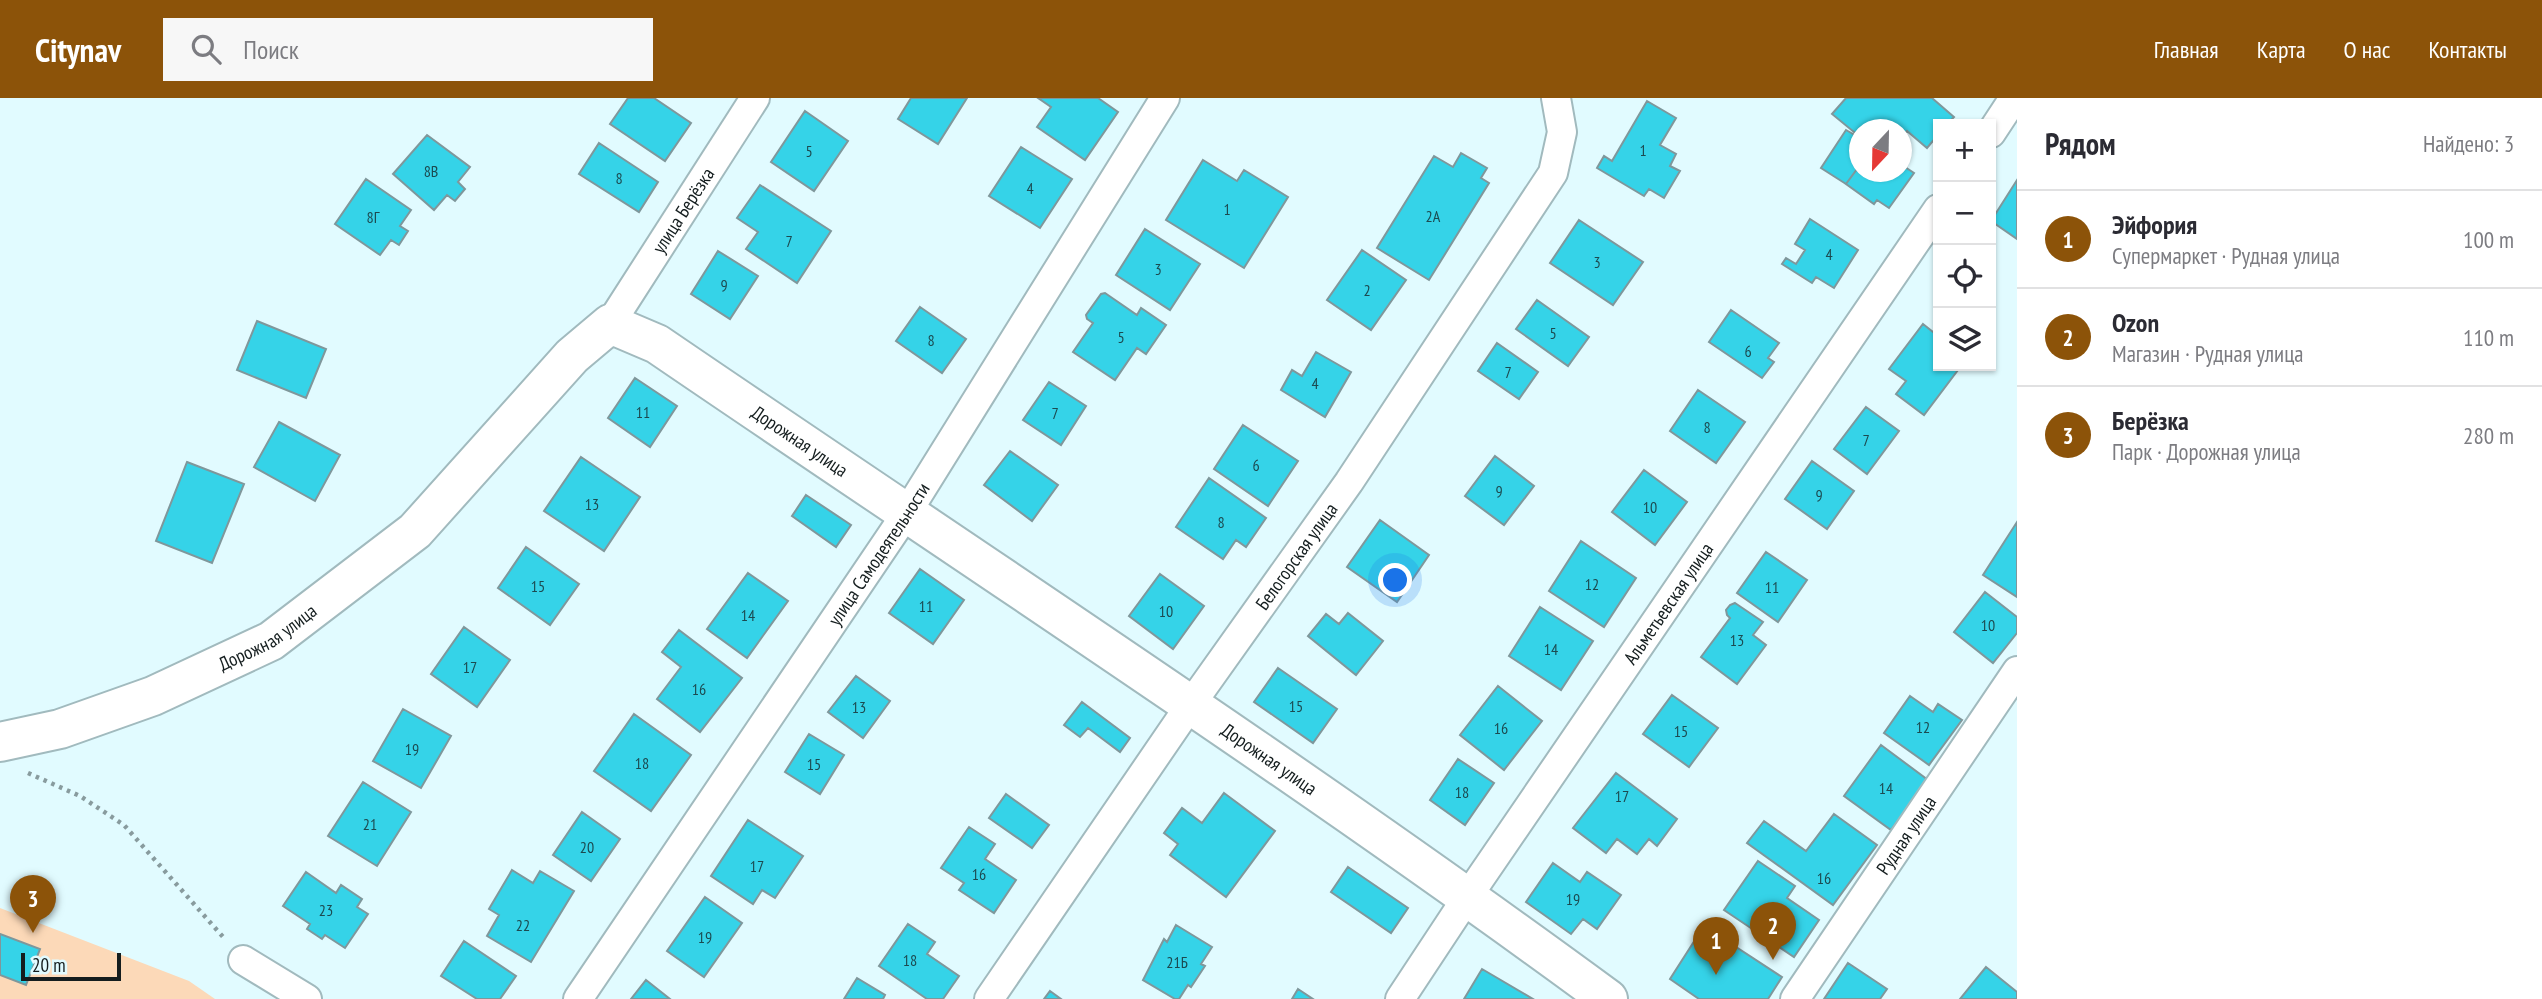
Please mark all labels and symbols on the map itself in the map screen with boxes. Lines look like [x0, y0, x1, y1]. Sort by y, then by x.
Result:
north arrow [1849, 119, 1912, 182]
house number: 1 [1639, 140, 1647, 160]
house number: 5 [805, 141, 813, 161]
house number: 8В [424, 161, 438, 181]
street label: улица Берёзка [647, 163, 719, 258]
house number: 8 [615, 168, 623, 188]
house number: 4 [1026, 178, 1034, 198]
house number: 1 [1223, 199, 1231, 219]
house number: 2А [1426, 206, 1441, 226]
house number: 8Г [367, 207, 380, 227]
house number: 7 [785, 231, 793, 251]
house number: 4 [1825, 244, 1833, 264]
house number: 3 [1593, 252, 1601, 272]
house number: 3 [1154, 259, 1162, 279]
house number: 9 [720, 275, 728, 295]
house number: 2 [1363, 280, 1371, 300]
house number: 5 [1549, 323, 1557, 343]
house number: 5 [1117, 327, 1125, 347]
house number: 8 [927, 330, 935, 350]
house number: 6 [1744, 341, 1752, 361]
house number: 7 [1504, 362, 1512, 382]
house number: 4 [1311, 373, 1319, 393]
street label: Дорожная улица [747, 400, 853, 482]
house number: 11 [636, 402, 650, 422]
house number: 7 [1051, 403, 1059, 423]
house number: 8 [1703, 417, 1711, 437]
house number: 7 [1862, 430, 1870, 450]
house number: 6 [1252, 455, 1260, 475]
street label: улица Самодеятельности [822, 478, 935, 630]
house number: 9 [1495, 481, 1503, 501]
house number: 9 [1815, 485, 1823, 505]
house number: 13 [585, 494, 599, 514]
house number: 10 [1643, 497, 1657, 517]
street label: Белогорская улица [1250, 498, 1342, 614]
house number: 8 [1217, 512, 1225, 532]
street label: Альметьевская улица [1618, 538, 1718, 669]
your location [1378, 563, 1412, 597]
house number: 12 [1585, 574, 1599, 594]
house number: 15 [531, 576, 545, 596]
house number: 11 [1765, 577, 1779, 597]
house number: 11 [919, 596, 933, 616]
street label: Дорожная улица [215, 599, 321, 676]
house number: 10 [1159, 601, 1173, 621]
house number: 14 [741, 605, 755, 625]
house number: 10 [1981, 615, 1995, 635]
house number: 13 [1730, 630, 1744, 650]
house number: 14 [1544, 639, 1558, 659]
house number: 17 [463, 657, 477, 677]
house number: 16 [692, 679, 706, 699]
house number: 15 [1289, 696, 1303, 716]
house number: 13 [852, 697, 866, 717]
house number: 12 [1916, 717, 1930, 737]
street label: Дорожная улица [1217, 718, 1322, 800]
house number: 16 [1494, 718, 1508, 738]
house number: 15 [1674, 721, 1688, 741]
house number: 19 [405, 739, 419, 759]
house number: 18 [635, 753, 649, 773]
house number: 15 [807, 754, 821, 774]
house number: 14 [1879, 778, 1893, 798]
house number: 18 [1455, 782, 1469, 802]
house number: 17 [1615, 786, 1629, 806]
street label: Рудная улица [1871, 791, 1941, 879]
house number: 21 [363, 814, 377, 834]
house number: 20 [580, 837, 594, 857]
house number: 17 [750, 856, 764, 876]
house number: 16 [972, 864, 986, 884]
house number: 16 [1817, 868, 1831, 888]
pin: 3 [10, 875, 56, 933]
house number: 19 [1566, 889, 1580, 909]
house number: 23 [319, 900, 333, 920]
pin: 2 [1750, 902, 1796, 960]
house number: 22 [516, 915, 530, 935]
pin: 1 [1693, 917, 1739, 975]
house number: 19 [698, 927, 712, 947]
scale bar [21, 950, 121, 982]
house number: 18 [903, 950, 917, 970]
house number: 21Б [1166, 952, 1188, 972]

